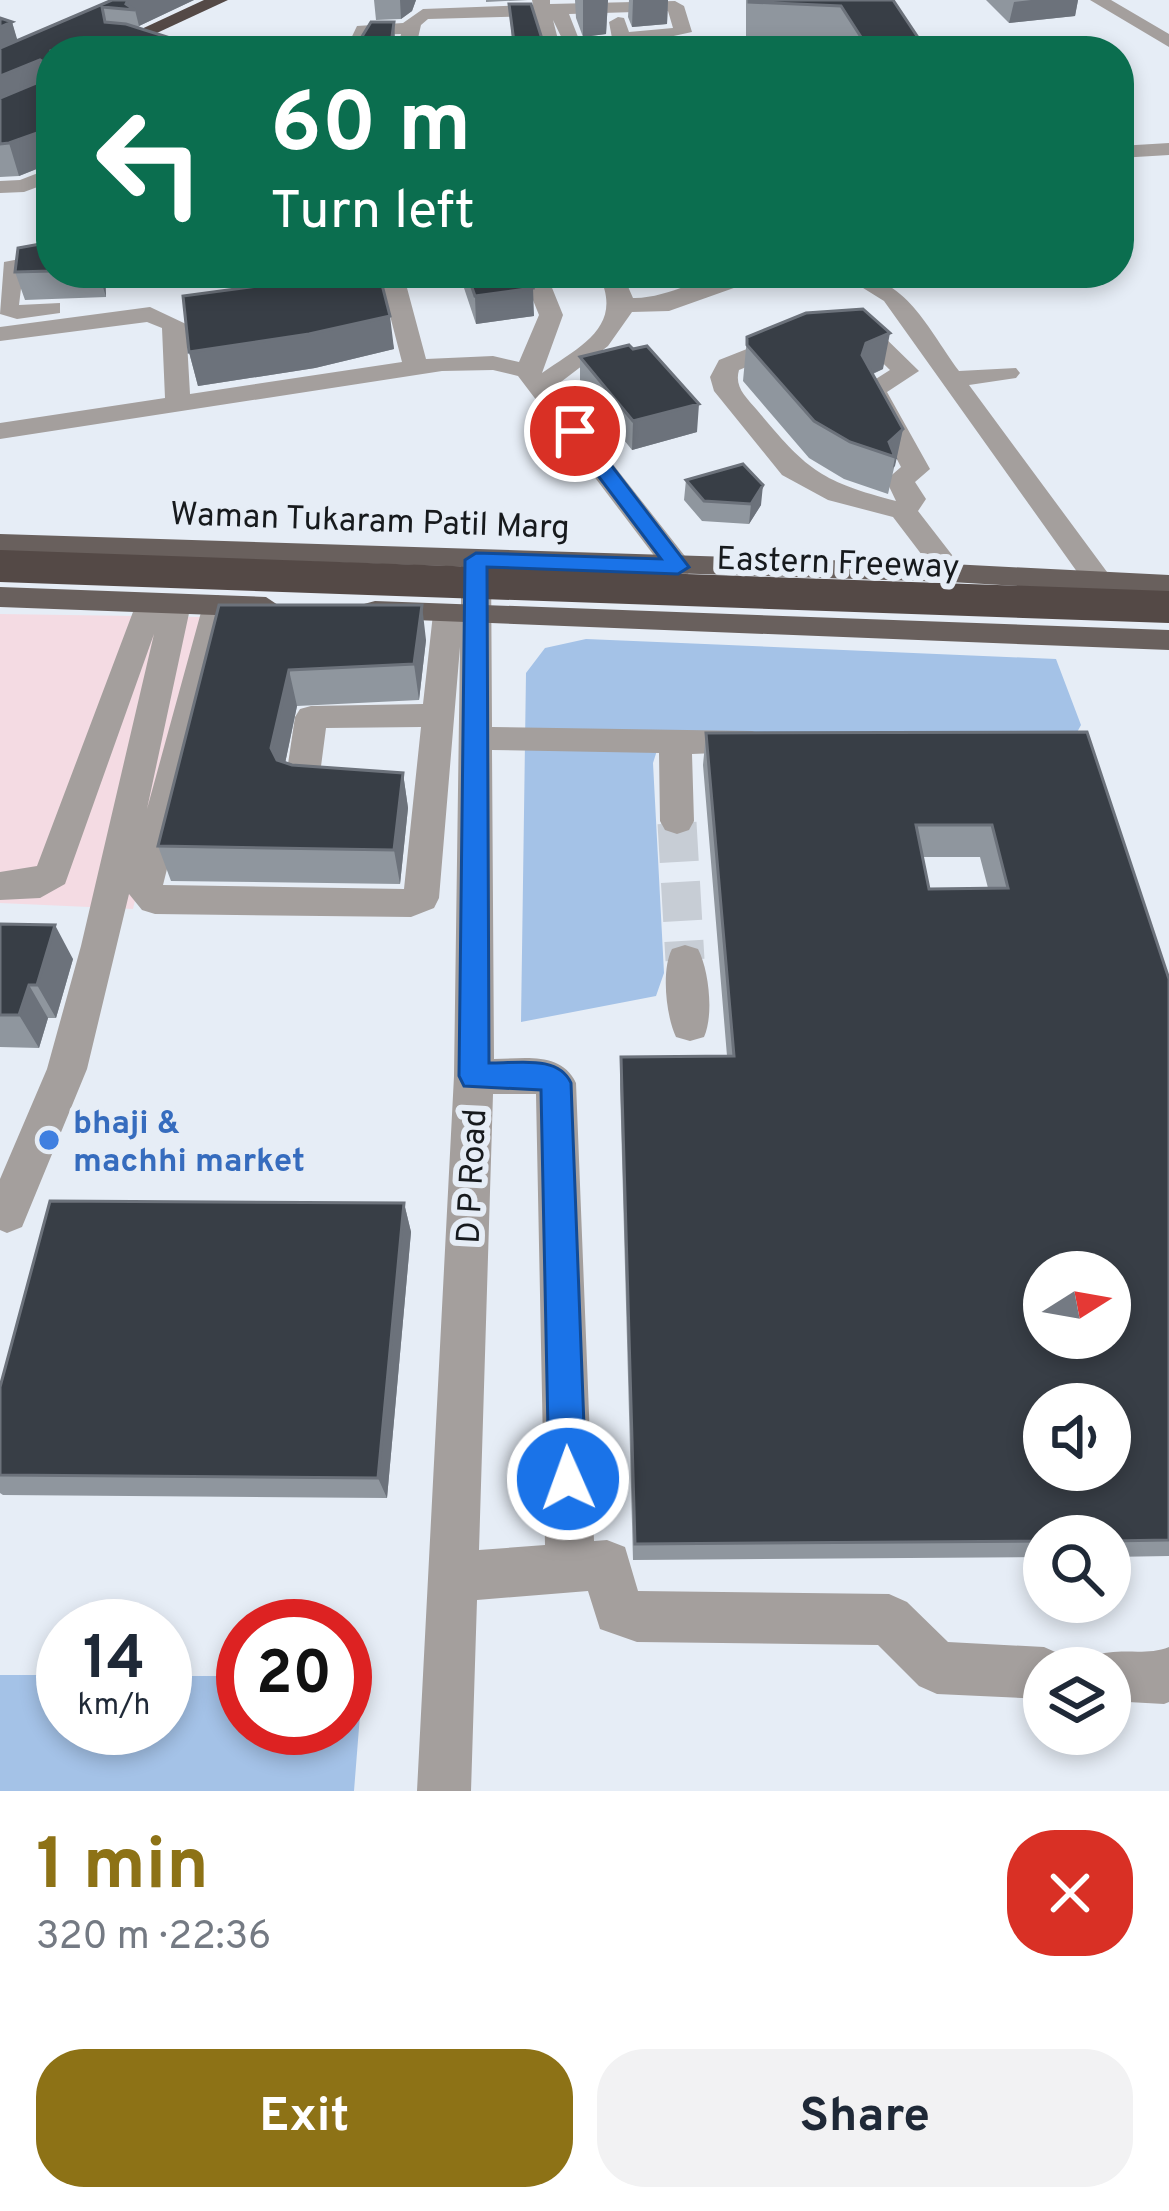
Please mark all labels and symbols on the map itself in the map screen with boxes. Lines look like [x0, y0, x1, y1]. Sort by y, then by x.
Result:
pin [524, 380, 626, 482]
street label: Waman Tukaram Patil Marg [169, 495, 570, 551]
street label: Eastern Freeway [716, 540, 960, 590]
place label: bhaji & machhi market [73, 1104, 305, 1184]
street label: D P Road [449, 1108, 499, 1245]
marker: bhaji & machhi market [36, 1127, 62, 1153]
north arrow [1023, 1251, 1131, 1359]
position arrow [505, 1416, 631, 1542]
speed limit sign: 20 [216, 1599, 372, 1755]

